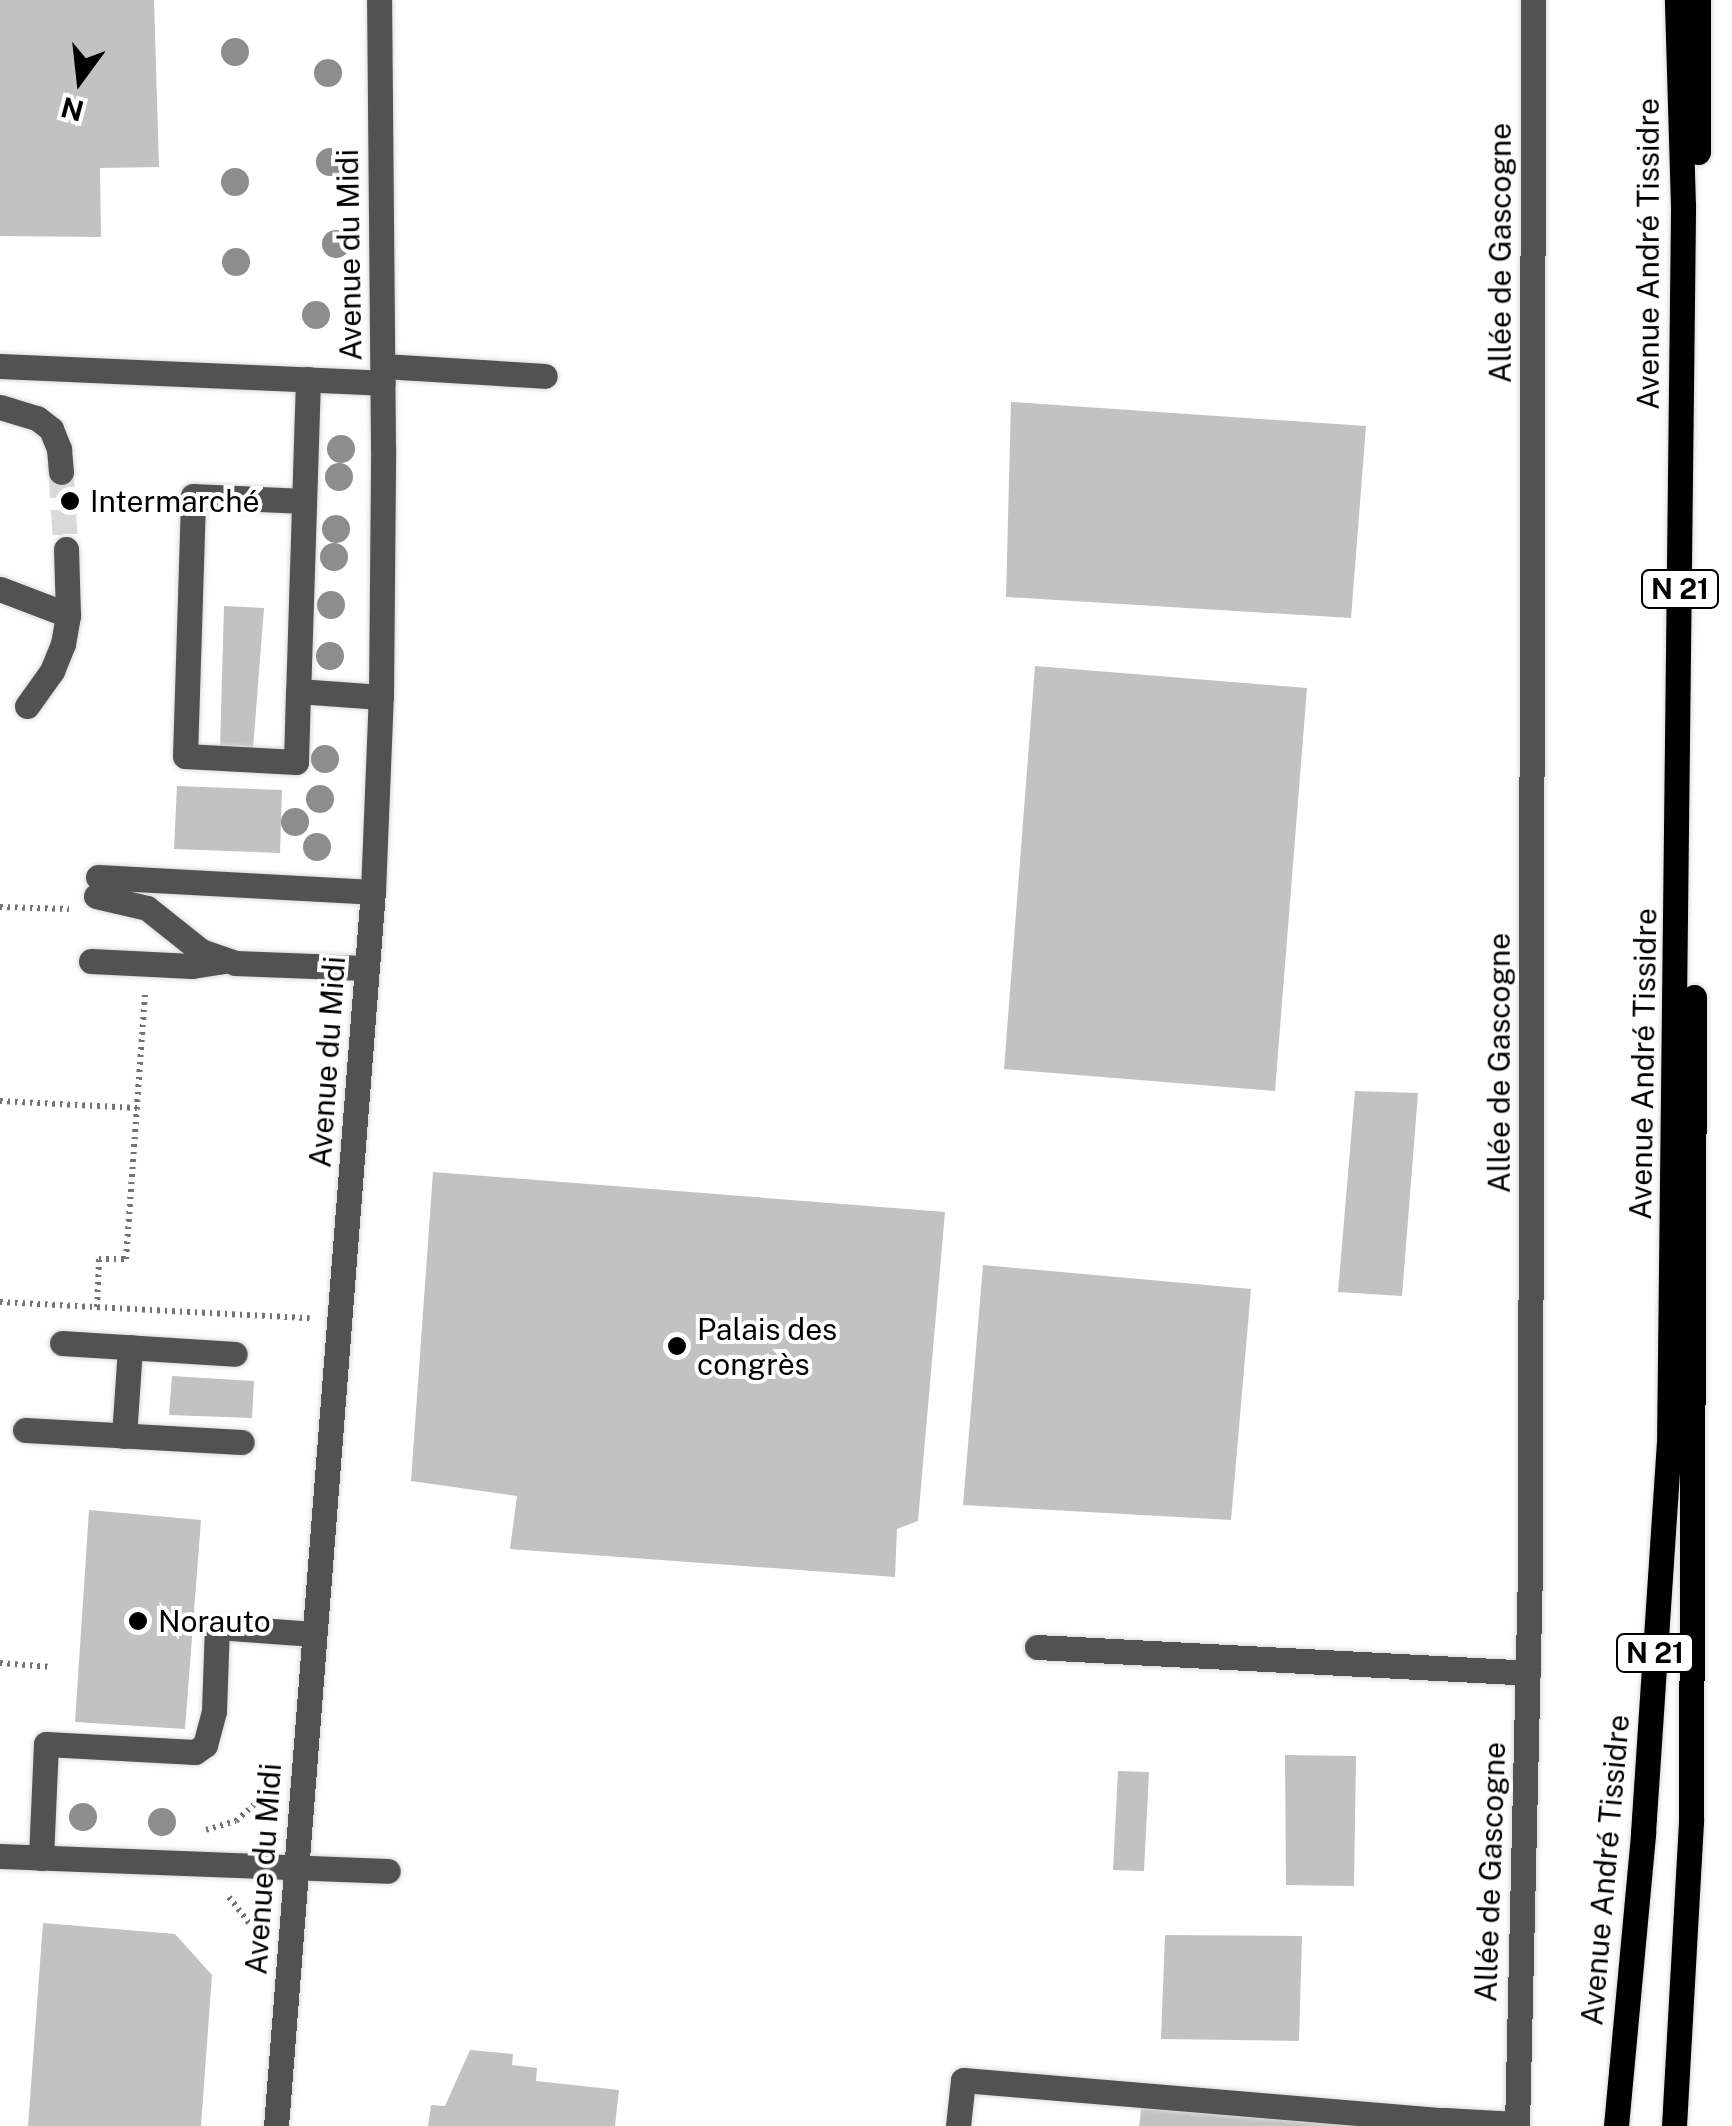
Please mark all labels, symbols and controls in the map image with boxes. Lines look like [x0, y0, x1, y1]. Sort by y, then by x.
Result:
north arrow [30, 30, 130, 130]
text: N [57, 91, 87, 128]
street label: Avenue André Tissidre [1630, 98, 1666, 410]
street label: Allée de Gascogne [1482, 122, 1518, 384]
street label: Avenue du Midi [329, 148, 369, 362]
place label: Intermarché [90, 483, 260, 519]
marker: Intermarché [59, 490, 81, 512]
road number: N 21 [1640, 566, 1720, 612]
street label: Avenue André Tissidre [1622, 908, 1664, 1220]
street label: Allée de Gascogne [1481, 932, 1517, 1194]
street label: Avenue du Midi [302, 955, 352, 1169]
place label: Palais des congrès [697, 1311, 838, 1382]
marker: Palais des congrès [666, 1335, 688, 1357]
place label: Norauto [158, 1603, 271, 1639]
marker: Norauto [127, 1610, 149, 1632]
road number: N 21 [1615, 1630, 1695, 1676]
street label: Avenue André Tissidre [1573, 1713, 1637, 2027]
street label: Allée de Gascogne [1467, 1741, 1513, 2003]
street label: Avenue du Midi [238, 1762, 288, 1976]

